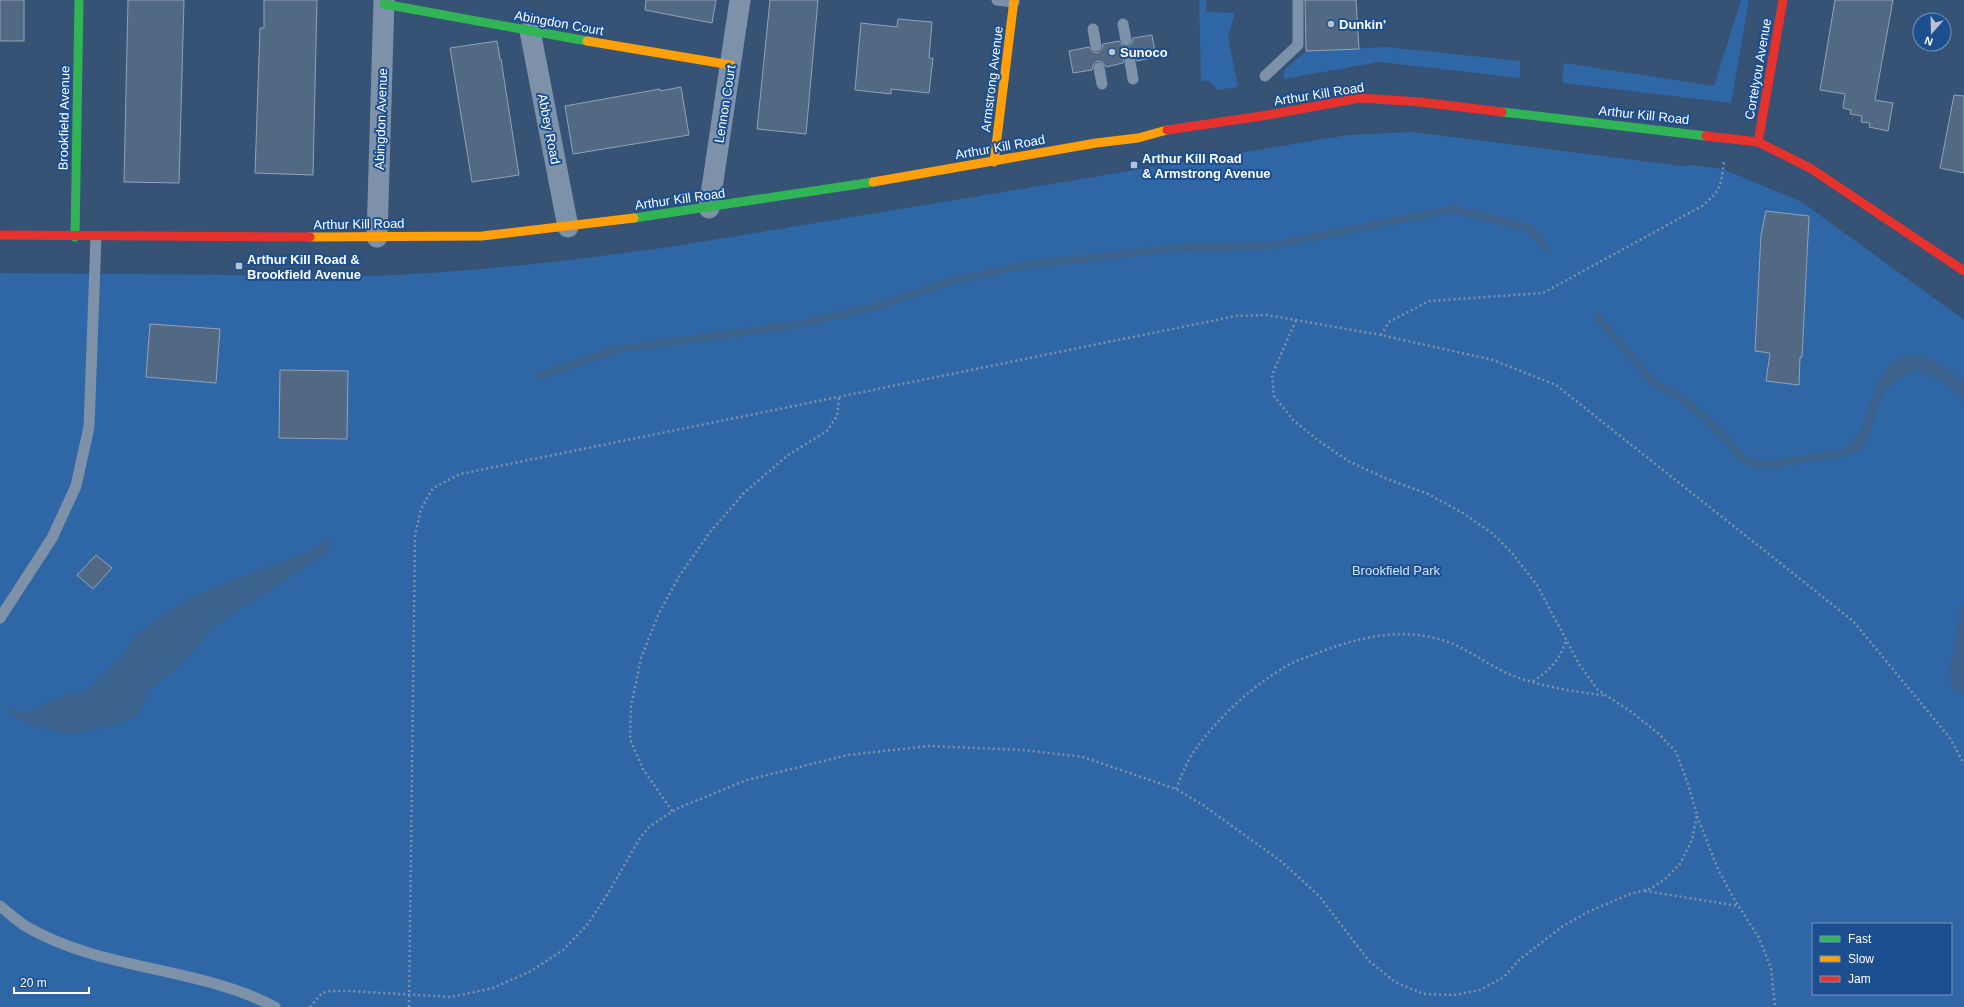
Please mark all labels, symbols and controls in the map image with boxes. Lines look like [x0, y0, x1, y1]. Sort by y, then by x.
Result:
street label: Abingdon Court [513, 8, 605, 38]
north arrow [1912, 12, 1952, 52]
place label: Dunkin' [1339, 17, 1386, 32]
street label: Cortelyou Avenue [1742, 17, 1774, 121]
marker: Dunkin' [1326, 19, 1336, 29]
street label: Armstrong Avenue [978, 25, 1006, 133]
text: N [1923, 34, 1934, 48]
place label: Sunoco [1120, 45, 1168, 60]
marker: Sunoco [1107, 47, 1117, 57]
street label: Lennon Court [711, 64, 739, 144]
street label: Brookfield Avenue [56, 66, 72, 170]
street label: Abingdon Avenue [372, 68, 390, 170]
street label: Arthur Kill Road [1273, 79, 1365, 109]
street label: Abbey Road [535, 92, 563, 166]
street label: Arthur Kill Road [1598, 103, 1690, 127]
street label: Arthur Kill Road [954, 132, 1046, 162]
place label: Arthur Kill Road & Armstrong Avenue [1142, 151, 1271, 181]
marker: Arthur Kill Road & Armstrong Avenue [1129, 160, 1139, 170]
street label: Arthur Kill Road [634, 185, 726, 213]
street label: Arthur Kill Road [313, 216, 405, 232]
place label: Arthur Kill Road & Brookfield Avenue [247, 252, 361, 282]
marker: Arthur Kill Road & Brookfield Avenue [234, 261, 244, 271]
park label: Brookfield Park [1352, 563, 1441, 578]
legend [1812, 923, 1952, 995]
text: Fast [1848, 932, 1872, 946]
text: Slow [1848, 952, 1874, 966]
scale bar [14, 969, 89, 995]
text: Jam [1848, 972, 1871, 986]
text: 20 m [20, 976, 47, 990]

